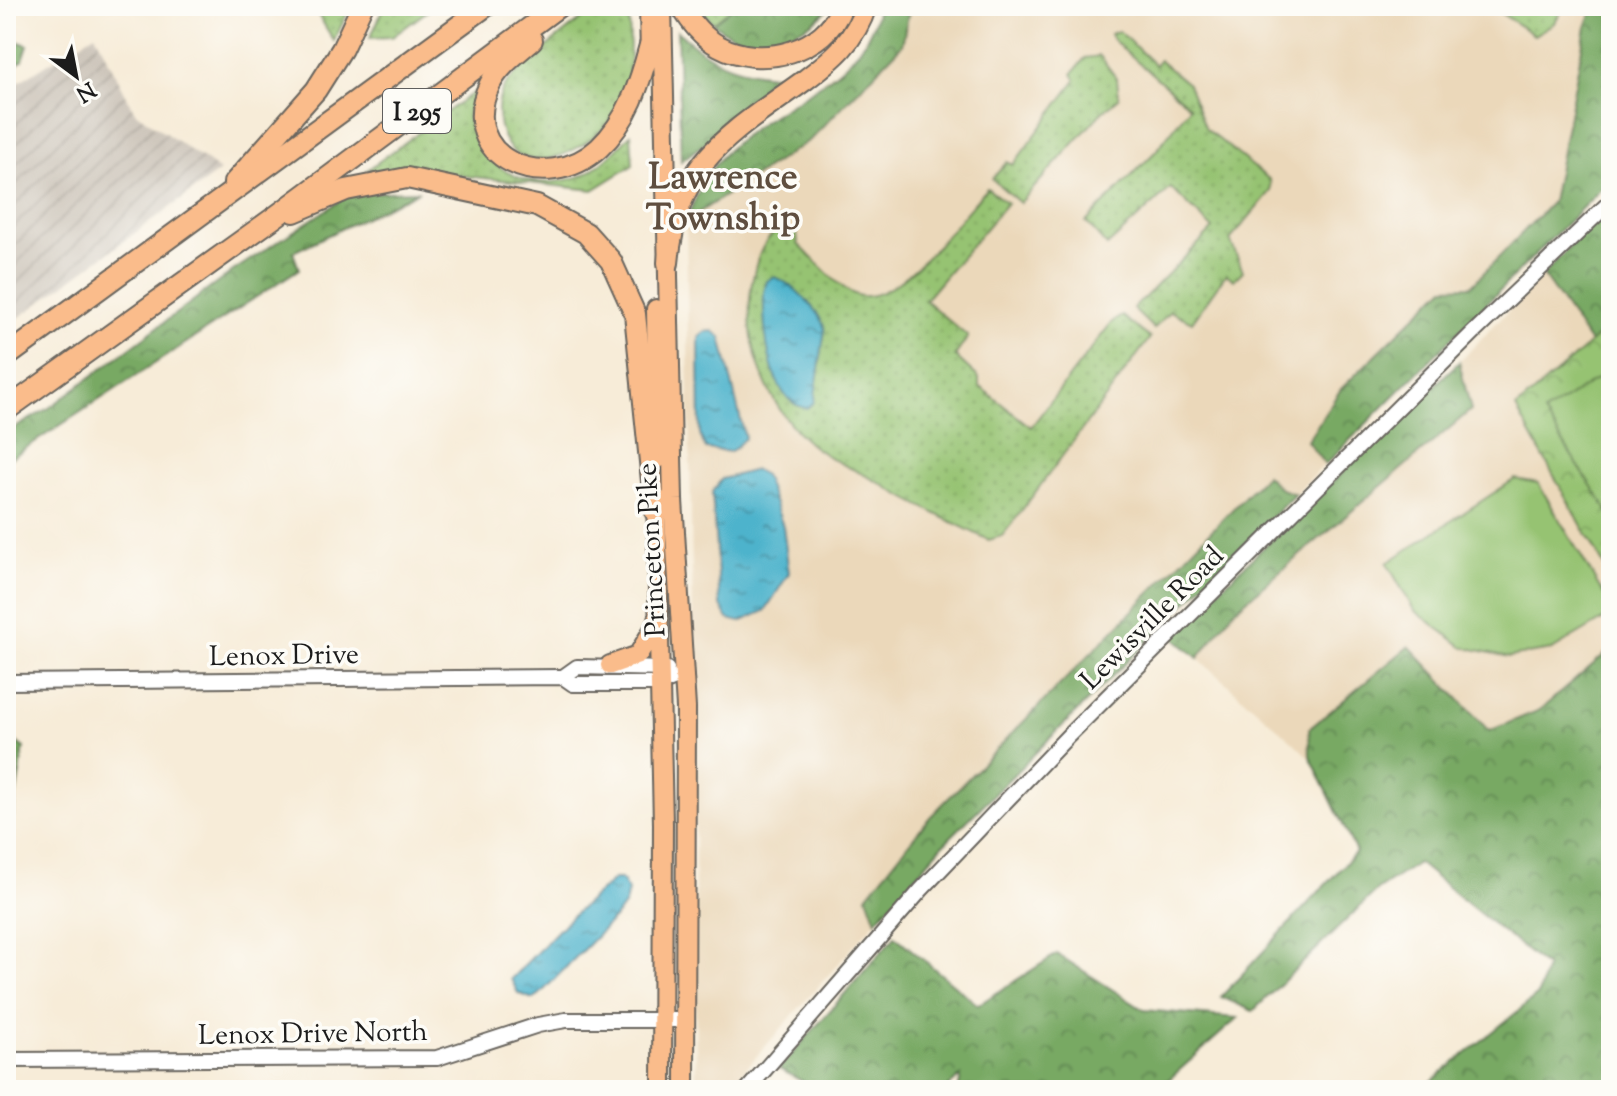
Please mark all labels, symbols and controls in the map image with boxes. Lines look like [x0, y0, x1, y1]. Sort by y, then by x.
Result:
north arrow [36, 36, 116, 116]
text: N [69, 72, 101, 109]
road number: I 295 [383, 89, 451, 133]
district label: Lawrence Township [646, 153, 800, 246]
street label: Princeton Pike [628, 462, 678, 638]
street label: Lewisville Road [1072, 538, 1234, 700]
street label: Lenox Drive [209, 636, 359, 678]
street label: Lenox Drive North [198, 1013, 428, 1057]

